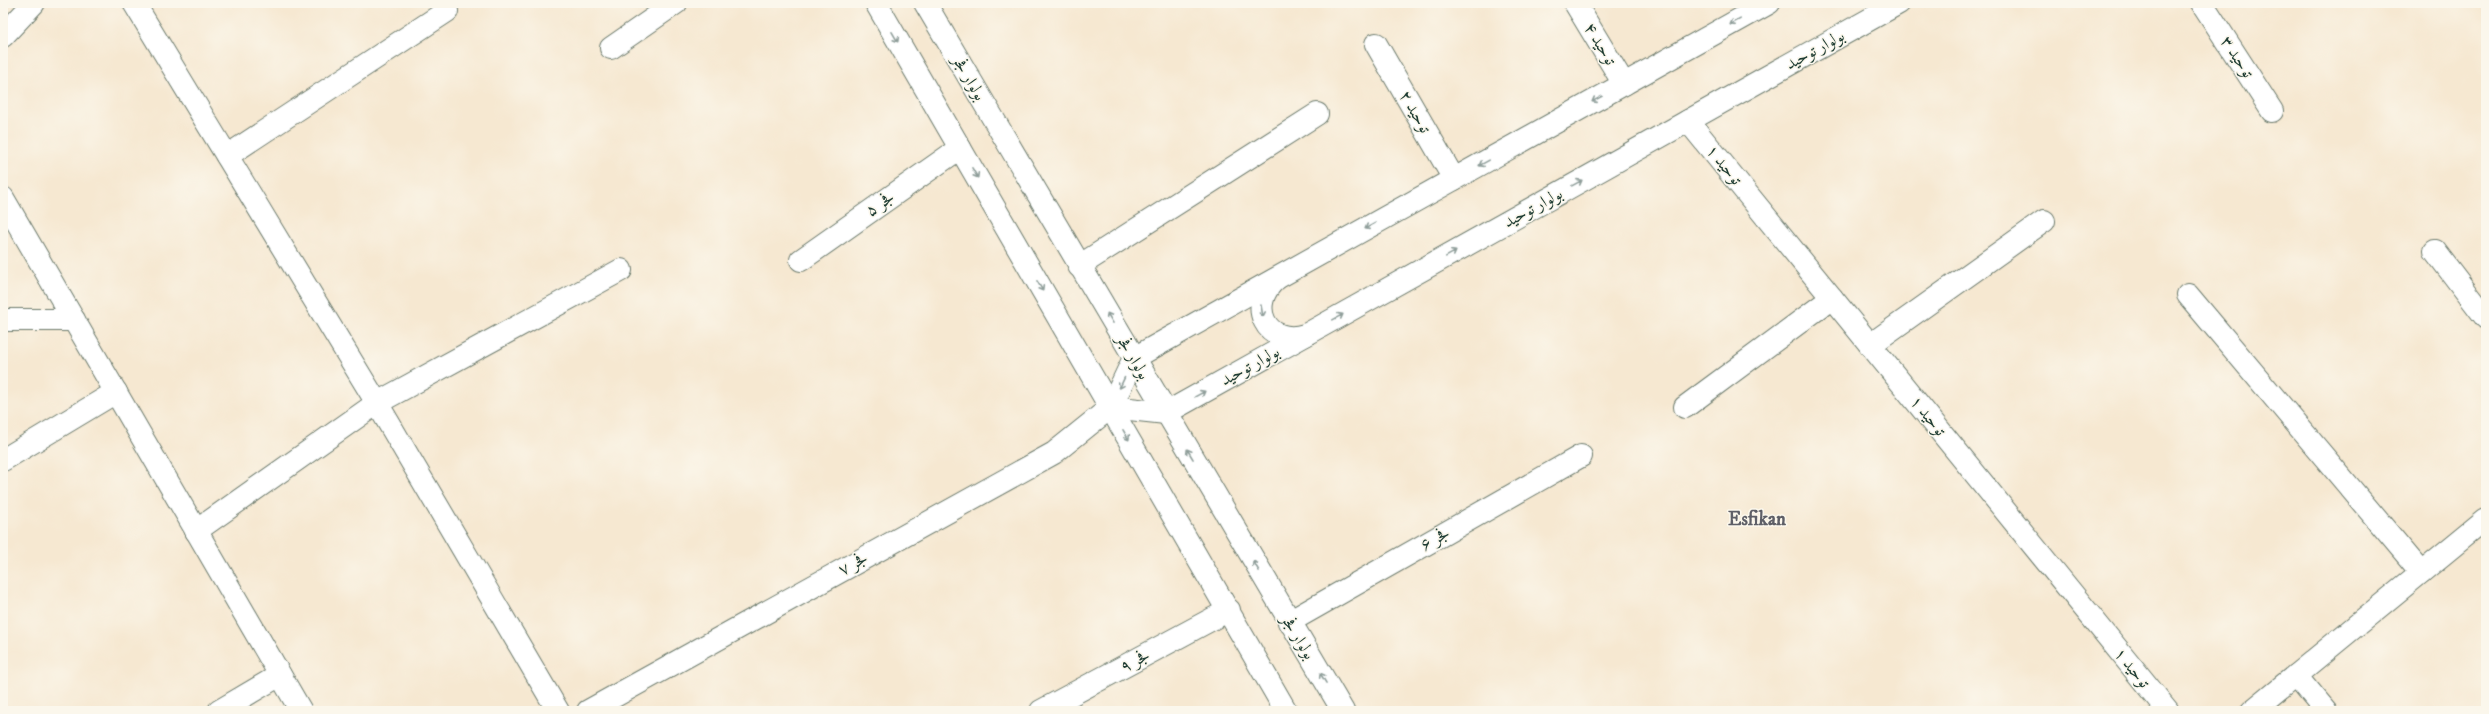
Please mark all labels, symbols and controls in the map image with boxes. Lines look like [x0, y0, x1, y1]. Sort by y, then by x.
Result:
street label: توحید ۴ [1579, 19, 1622, 70]
one-way arrow [1729, 19, 1741, 26]
street label: بولوار توحید [1781, 25, 1849, 75]
one-way arrow [892, 31, 900, 43]
street label: توحید ۳ [2215, 32, 2259, 83]
street label: بولوار فجر [946, 50, 991, 105]
street label: توحید ۲ [1394, 87, 1436, 138]
one-way arrow [1591, 96, 1603, 104]
street label: توحید ۱ [1701, 140, 1748, 190]
one-way arrow [1478, 159, 1490, 167]
one-way arrow [971, 167, 979, 179]
one-way arrow [1571, 179, 1583, 187]
street label: بولوار توحید [1499, 183, 1567, 233]
street label: فجر ۵ [861, 186, 899, 222]
one-way arrow [1364, 223, 1376, 230]
one-way arrow [1445, 249, 1457, 257]
one-way arrow [1036, 280, 1044, 292]
one-way arrow [1258, 305, 1266, 318]
one-way arrow [1106, 313, 1114, 324]
one-way arrow [1332, 313, 1344, 321]
street label: بولوار فجر [1110, 329, 1155, 384]
street label: بولوار توحید [1216, 341, 1284, 391]
one-way arrow [1118, 377, 1125, 389]
one-way arrow [1194, 390, 1206, 398]
street label: توحید ۱ [1905, 391, 1952, 441]
one-way arrow [1123, 428, 1131, 440]
one-way arrow [1186, 448, 1194, 460]
district label: Esfikan [1728, 508, 1787, 531]
street label: فجر ۶ [1416, 522, 1454, 556]
street label: فجر ۷ [834, 547, 872, 581]
one-way arrow [1252, 560, 1260, 572]
street label: بولوار فجر [1275, 609, 1320, 664]
street label: توحید ۱ [2109, 643, 2156, 693]
street label: فجر ۹ [1116, 644, 1154, 678]
one-way arrow [1318, 672, 1326, 684]

